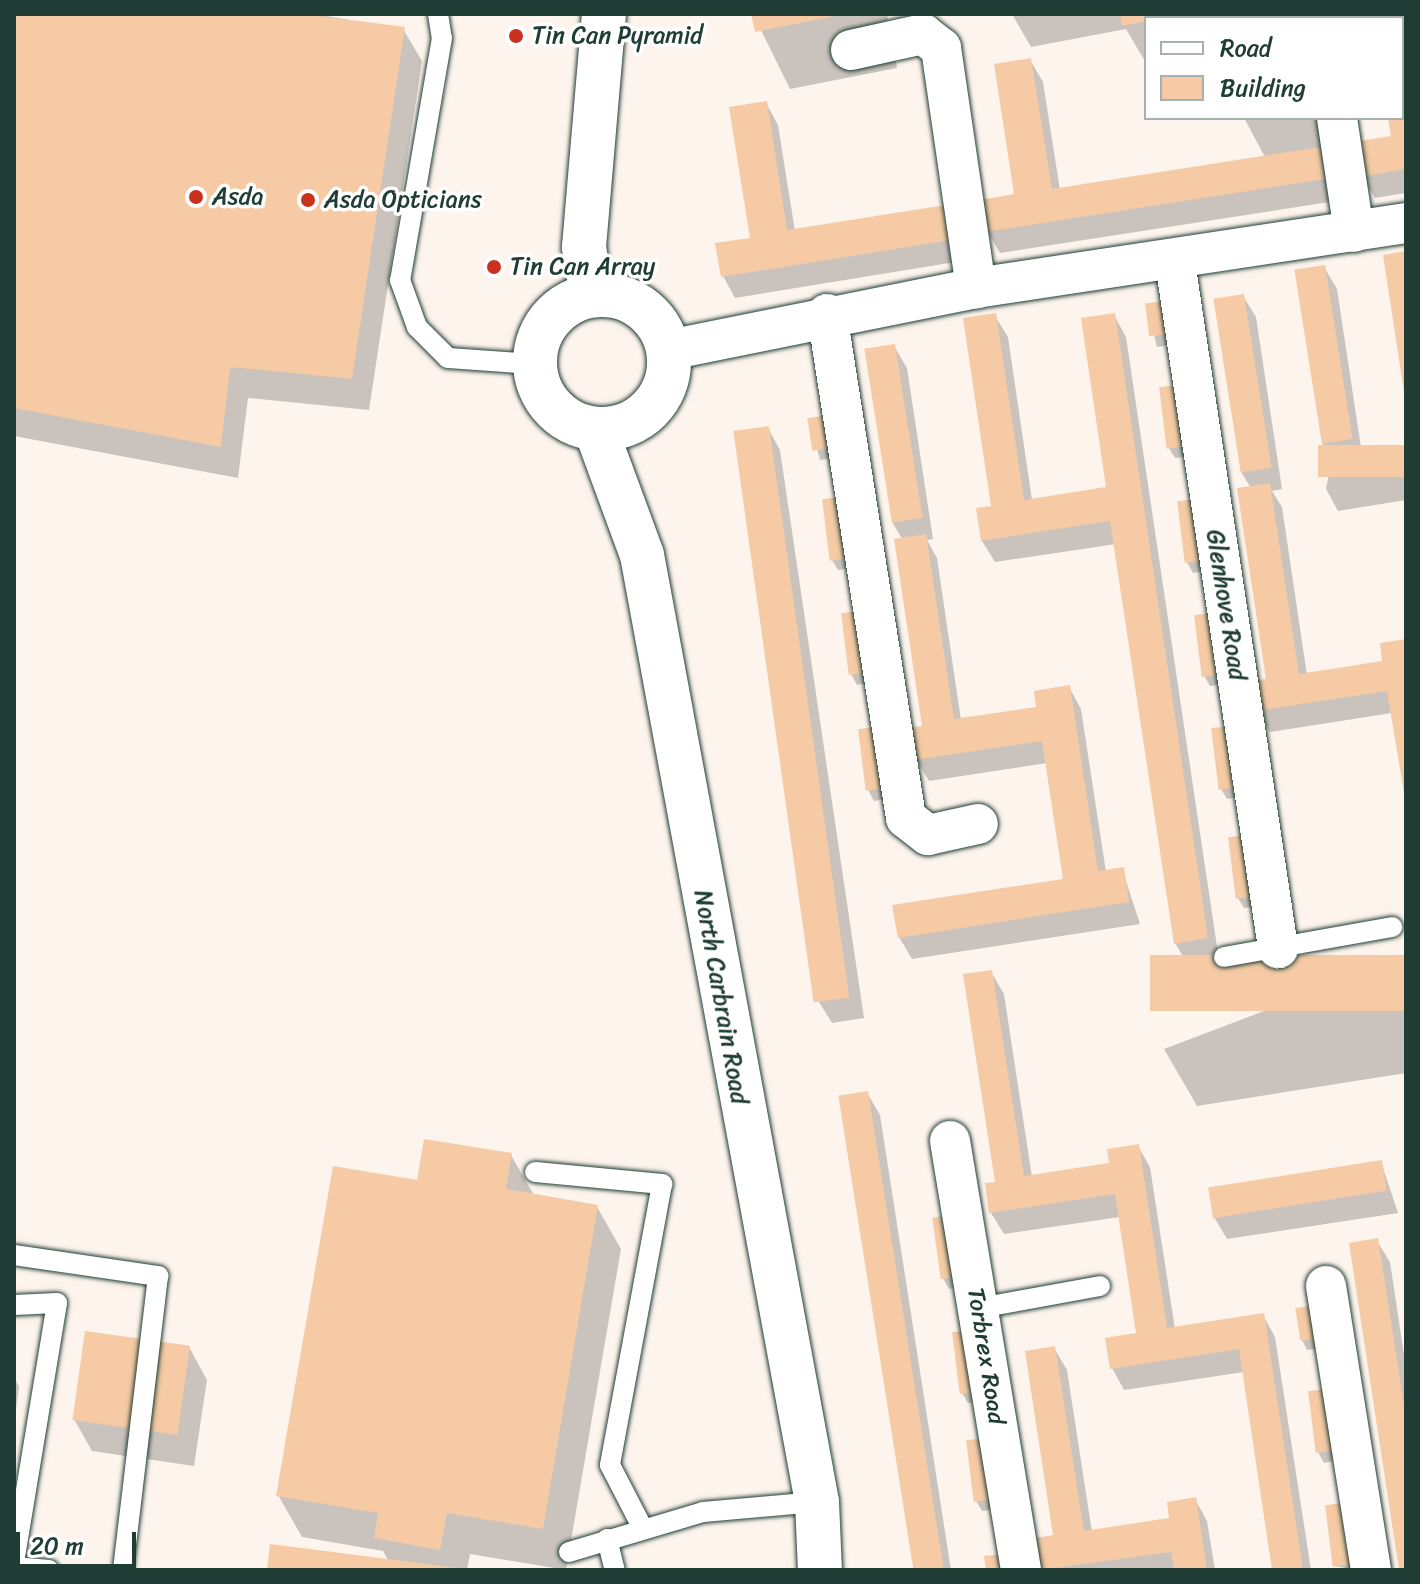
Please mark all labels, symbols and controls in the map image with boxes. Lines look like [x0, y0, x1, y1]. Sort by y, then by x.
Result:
legend [1144, 16, 1404, 120]
place label: Tin Can Pyramid [532, 22, 704, 50]
marker: Tin Can Pyramid [507, 27, 525, 45]
text: Road [1220, 27, 1271, 69]
text: Building [1220, 67, 1306, 109]
place label: Asda [212, 183, 263, 211]
place label: Asda Opticians [324, 186, 482, 214]
marker: Asda [187, 188, 205, 206]
marker: Asda Opticians [299, 191, 317, 209]
place label: Tin Can Array [510, 253, 655, 281]
marker: Tin Can Array [485, 258, 503, 276]
street label: Glenhove Road [1200, 528, 1252, 682]
street label: North Carbrain Road [688, 888, 754, 1106]
street label: Torbrex Road [961, 1286, 1011, 1426]
scale bar [20, 1516, 140, 1566]
text: 20 m [30, 1525, 84, 1567]

